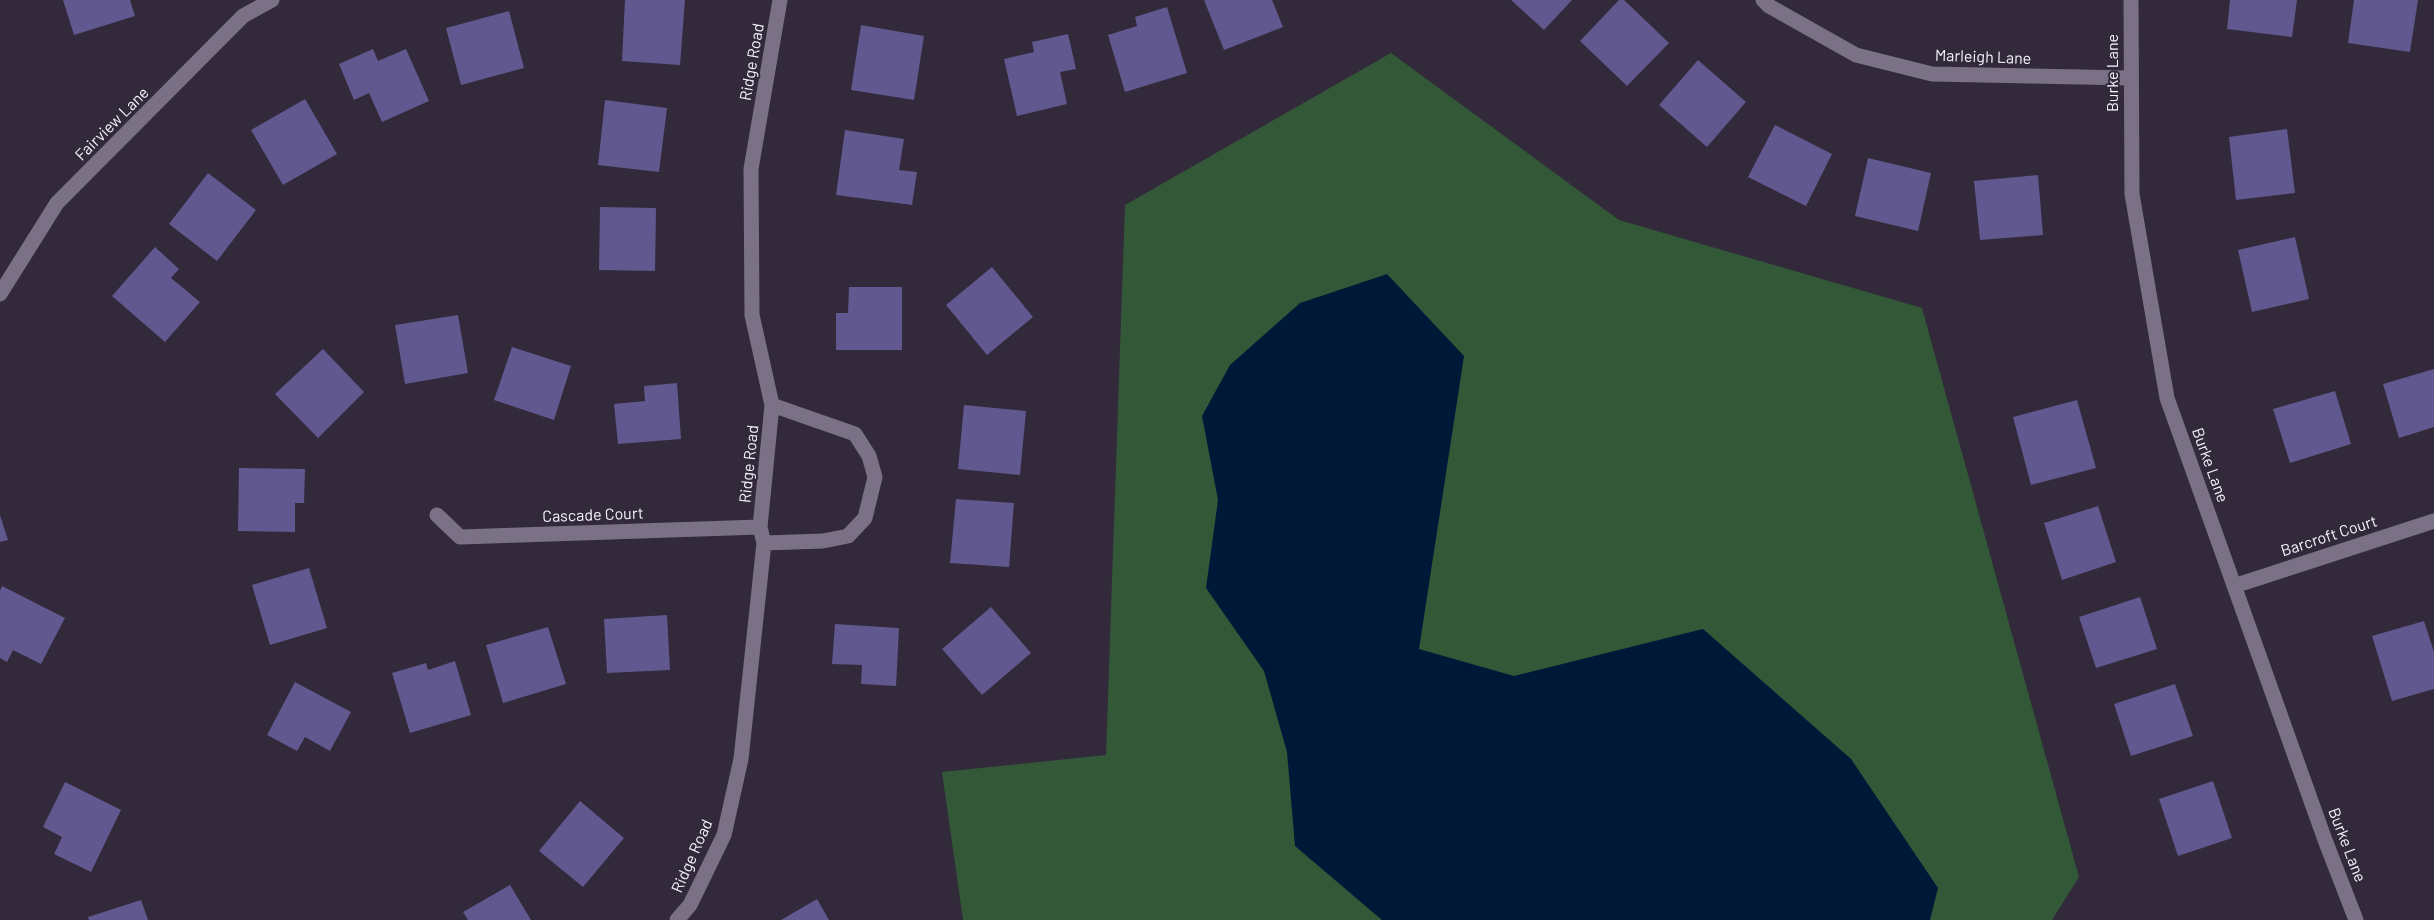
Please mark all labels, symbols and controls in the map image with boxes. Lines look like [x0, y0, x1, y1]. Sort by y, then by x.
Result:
street label: Ridge Road [736, 22, 768, 102]
street label: Burke Lane [2103, 34, 2123, 112]
street label: Marleigh Lane [1934, 46, 2032, 68]
street label: Fairview Lane [71, 83, 153, 165]
street label: Ridge Road [735, 424, 763, 504]
street label: Burke Lane [2188, 425, 2232, 505]
street label: Cascade Court [542, 504, 644, 526]
street label: Barcroft Court [2278, 511, 2380, 561]
street label: Burke Lane [2324, 805, 2370, 885]
street label: Ridge Road [667, 816, 717, 896]

